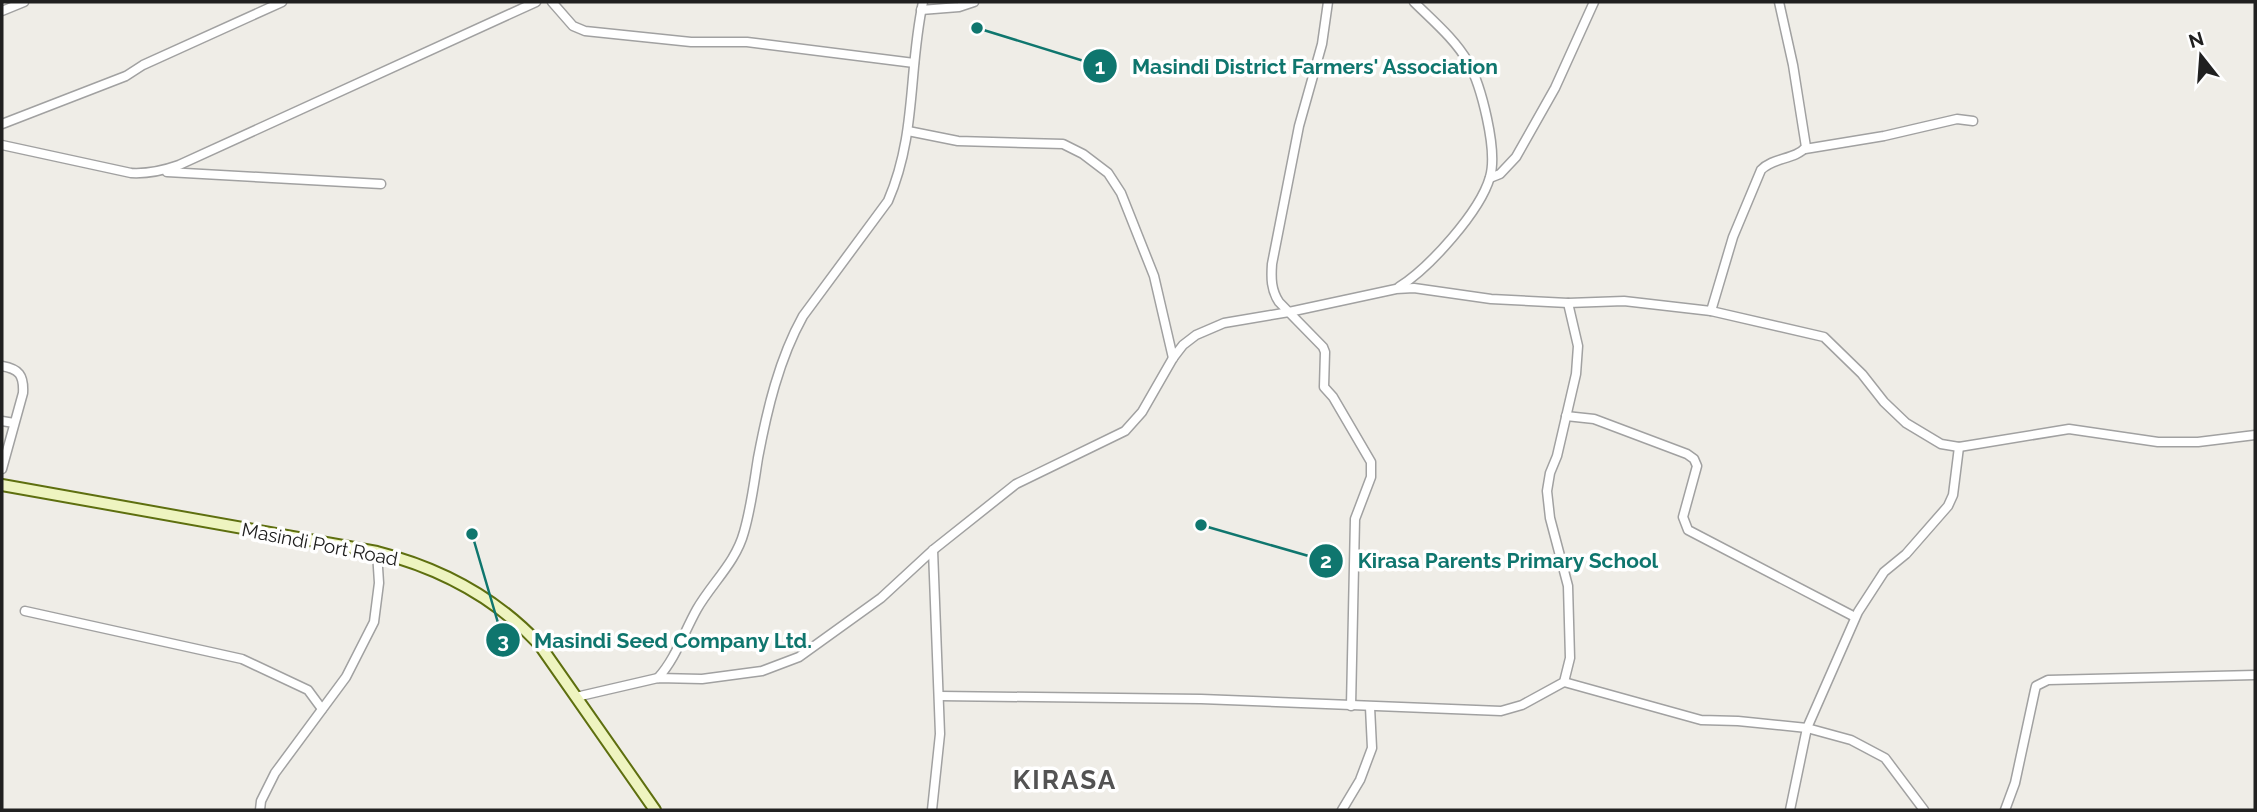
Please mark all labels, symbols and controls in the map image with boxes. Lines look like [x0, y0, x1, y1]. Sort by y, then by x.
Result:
north arrow [2166, 21, 2236, 91]
text: N [2186, 27, 2206, 52]
callout: Masindi District Farmers' Association [1082, 45, 1512, 87]
text: 1 [1095, 54, 1105, 79]
text: Masindi District Farmers' Association [1132, 54, 1498, 79]
street label: Masindi Port Road [240, 518, 400, 570]
callout: Kirasa Parents Primary School [1308, 540, 1673, 582]
text: 2 [1320, 548, 1332, 573]
text: Kirasa Parents Primary School [1358, 548, 1659, 573]
callout: Masindi Seed Company Ltd. [485, 619, 826, 661]
text: 3 [497, 628, 509, 653]
text: Masindi Seed Company Ltd. [534, 628, 812, 653]
district label: KIRASA [1013, 765, 1117, 795]

